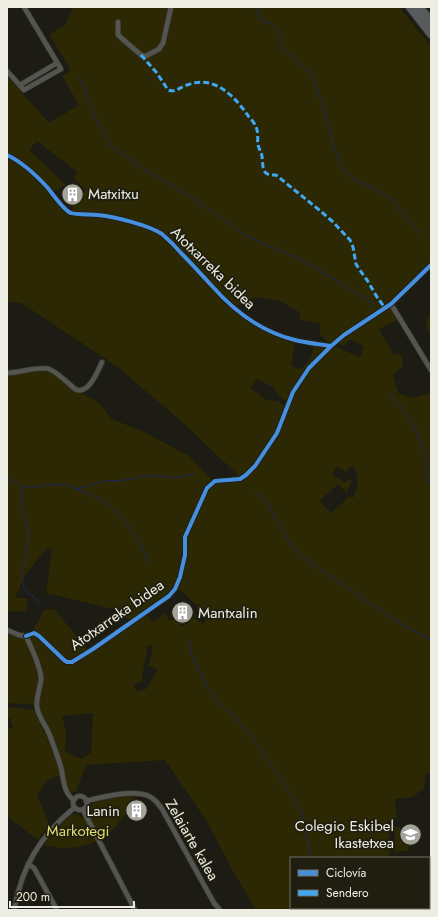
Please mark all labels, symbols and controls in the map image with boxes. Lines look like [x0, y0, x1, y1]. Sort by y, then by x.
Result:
building icon: Matxitxu [59, 181, 85, 207]
place label: Matxitxu [88, 183, 139, 205]
street label: Atotxarreka bidea [165, 222, 261, 314]
street label: Atotxarreka bidea [65, 574, 169, 656]
building icon: Mantxalin [170, 600, 196, 626]
place label: Mantxalin [198, 602, 258, 624]
street label: Zelaiarte kalea [160, 795, 224, 885]
building icon: Lanin [123, 798, 149, 824]
place label: Lanin [86, 800, 120, 822]
place label: Colegio Eskibel Ikastetxea [295, 815, 394, 854]
park label: Markotegi [47, 820, 109, 842]
school or university icon: Colegio Eskibel Ikastetxea [397, 822, 423, 848]
legend [290, 857, 430, 909]
text: Ciclovía [326, 864, 367, 882]
scale bar [10, 883, 134, 909]
text: Sendero [326, 884, 369, 902]
text: 200 m [16, 888, 50, 906]

